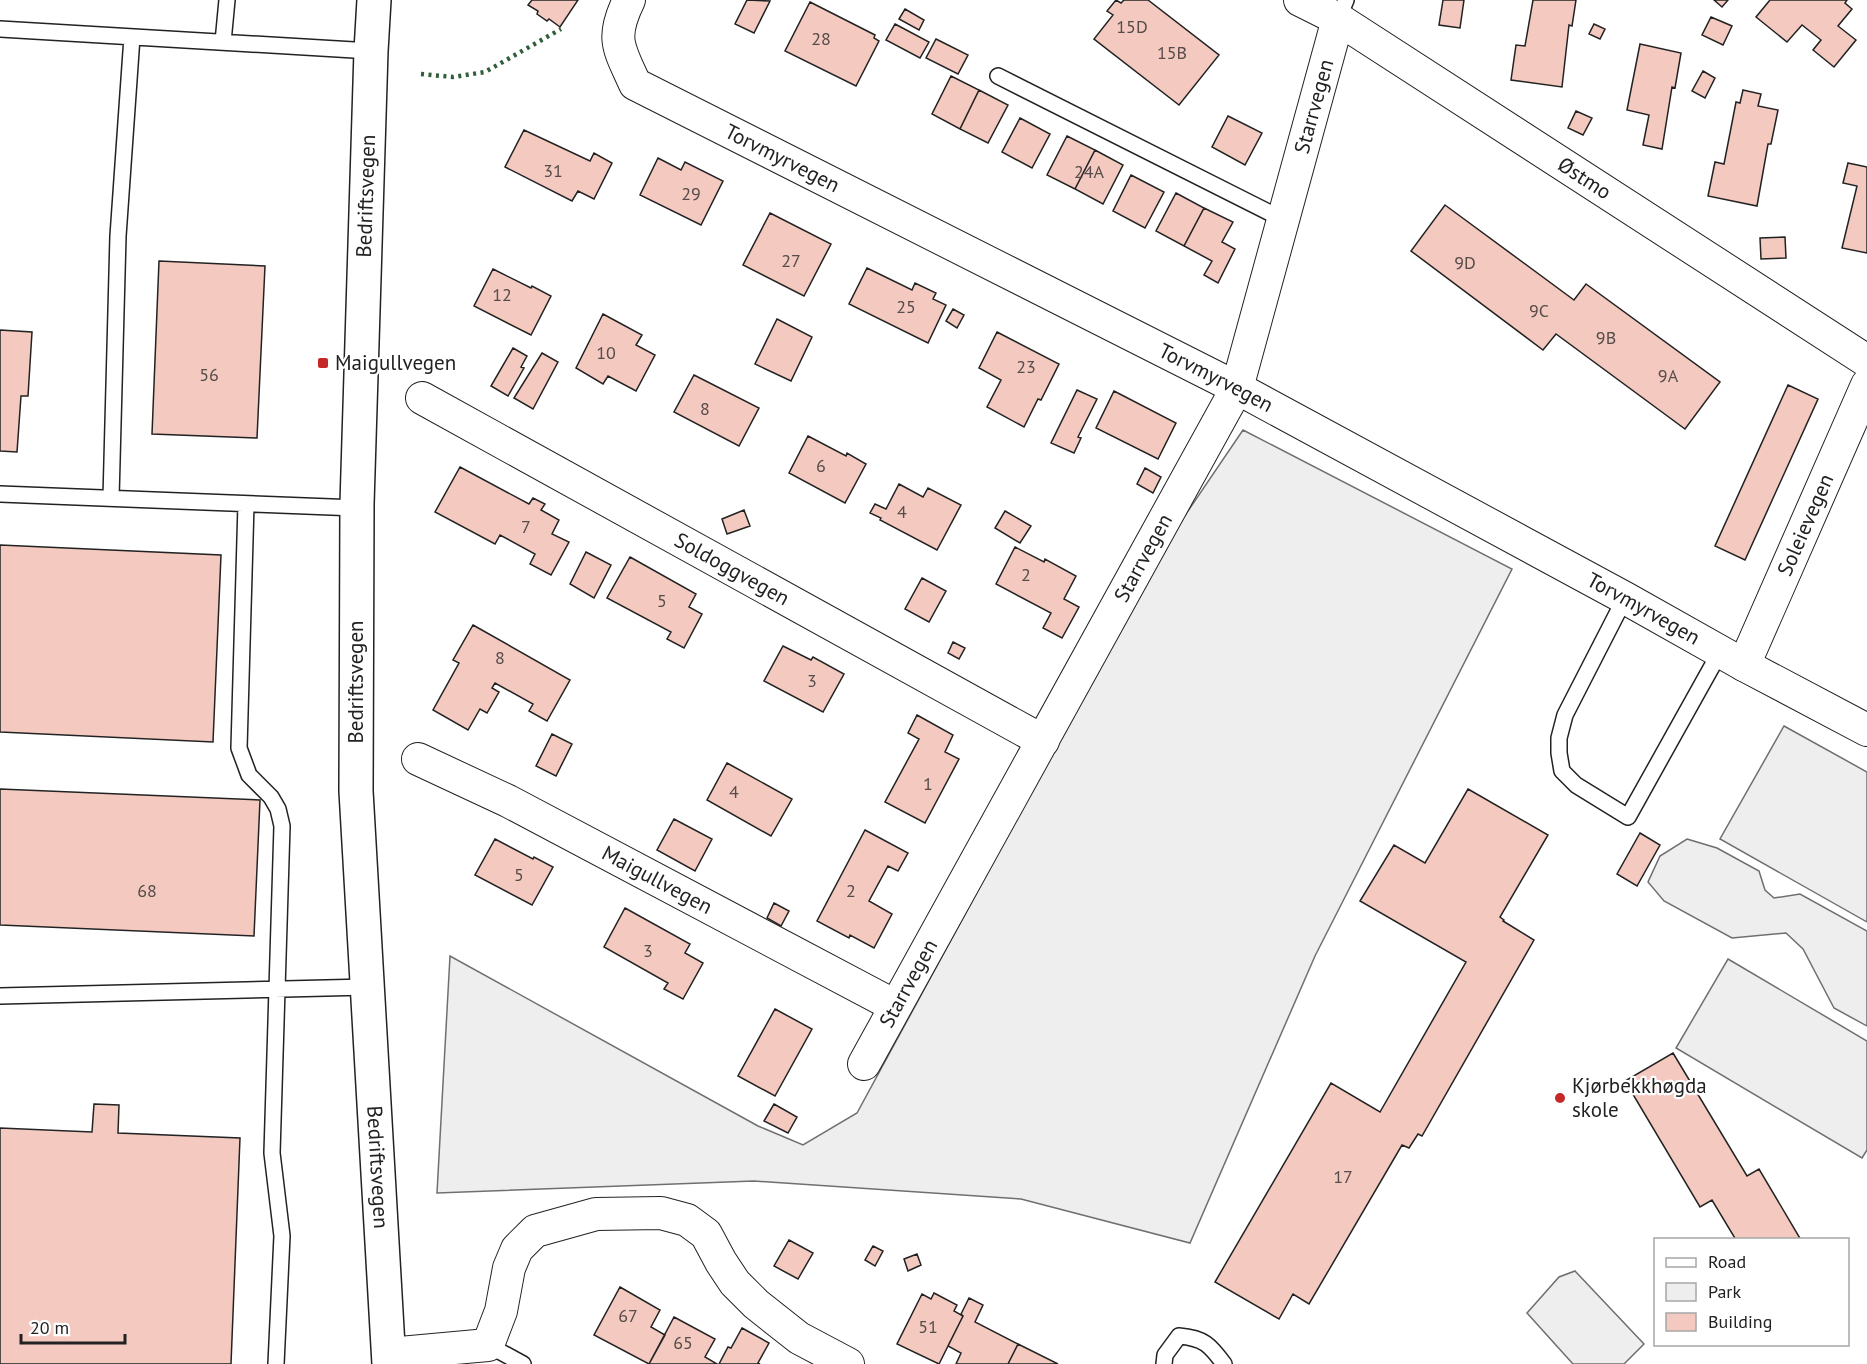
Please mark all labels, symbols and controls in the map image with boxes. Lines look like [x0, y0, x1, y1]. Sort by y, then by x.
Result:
house number: 15D [1116, 15, 1148, 38]
house number: 28 [811, 27, 831, 50]
house number: 15B [1157, 41, 1187, 64]
street label: Starrvegen [1288, 56, 1339, 157]
street label: Torvmyrvegen [720, 118, 844, 198]
street label: Bedriftsvegen [350, 134, 381, 258]
street label: Østmo [1553, 151, 1617, 205]
house number: 31 [543, 159, 563, 182]
house number: 24A [1074, 160, 1105, 183]
house number: 29 [681, 182, 701, 205]
house number: 27 [781, 249, 801, 272]
house number: 9D [1454, 251, 1476, 274]
house number: 12 [492, 283, 512, 306]
house number: 25 [896, 295, 916, 318]
house number: 9C [1529, 299, 1549, 322]
house number: 9B [1596, 326, 1616, 349]
street label: Torvmyrvegen [1154, 337, 1278, 418]
house number: 10 [596, 341, 616, 364]
place label: Maigullvegen [335, 349, 456, 376]
house number: 23 [1016, 355, 1036, 378]
marker: Maigullvegen [316, 356, 330, 370]
house number: 56 [199, 363, 219, 386]
house number: 9A [1658, 364, 1679, 387]
house number: 8 [700, 397, 710, 420]
house number: 6 [816, 454, 826, 477]
street label: Soleievegen [1771, 469, 1839, 580]
house number: 4 [897, 500, 907, 523]
street label: Starrvegen [1108, 509, 1178, 607]
house number: 7 [521, 515, 531, 538]
street label: Soldoggvegen [670, 526, 794, 611]
house number: 2 [1021, 563, 1031, 586]
street label: Torvmyrvegen [1583, 566, 1705, 651]
house number: 5 [657, 589, 667, 612]
street label: Bedriftsvegen [342, 620, 369, 744]
house number: 8 [495, 646, 505, 669]
house number: 3 [807, 669, 817, 692]
house number: 1 [923, 772, 933, 795]
house number: 4 [729, 780, 739, 803]
street label: Maigullvegen [597, 839, 717, 920]
house number: 5 [514, 863, 524, 886]
house number: 68 [137, 879, 157, 902]
house number: 2 [846, 879, 856, 902]
street label: Starrvegen [873, 934, 943, 1032]
house number: 3 [643, 939, 653, 962]
place label: Kjørbekkhøgda skole [1572, 1072, 1707, 1123]
marker: Kjørbekkhøgda skole [1553, 1091, 1567, 1105]
street label: Bedriftsvegen [361, 1105, 395, 1229]
house number: 17 [1333, 1165, 1353, 1188]
legend [1654, 1238, 1849, 1346]
text: Road [1708, 1250, 1746, 1273]
text: Park [1708, 1280, 1741, 1303]
house number: 67 [618, 1304, 638, 1327]
scale bar [21, 1307, 124, 1345]
text: Building [1708, 1310, 1772, 1333]
house number: 51 [918, 1315, 938, 1338]
text: 20 m [30, 1316, 69, 1339]
house number: 65 [673, 1331, 693, 1354]

